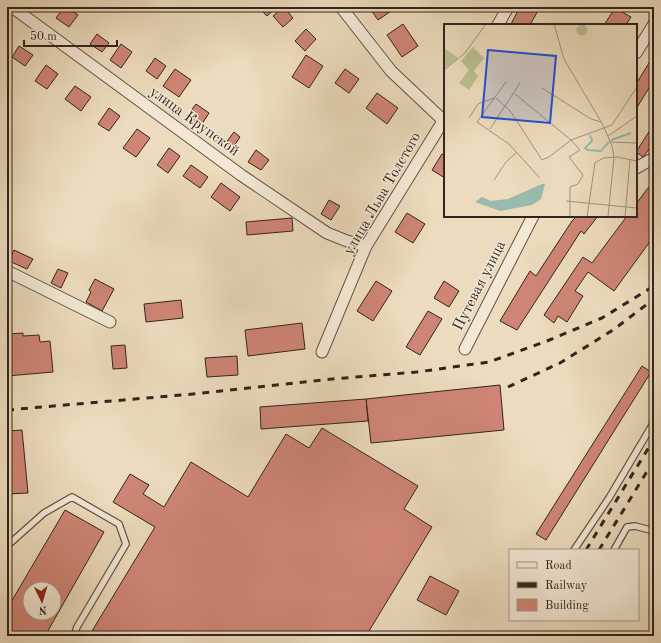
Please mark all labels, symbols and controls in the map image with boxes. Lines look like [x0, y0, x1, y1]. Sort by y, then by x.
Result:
scale bar [24, 22, 117, 48]
inset map [444, 24, 637, 217]
text: 50 m [30, 30, 57, 43]
street label: улица Крупской [146, 85, 242, 159]
street label: улица Льва Толстого [342, 130, 424, 258]
street label: Путевая улица [451, 238, 509, 333]
legend [509, 549, 639, 621]
text: Road [545, 560, 572, 572]
text: Railway [545, 580, 588, 592]
north arrow [22, 581, 62, 621]
text: Building [545, 600, 589, 612]
text: N [37, 604, 47, 615]

